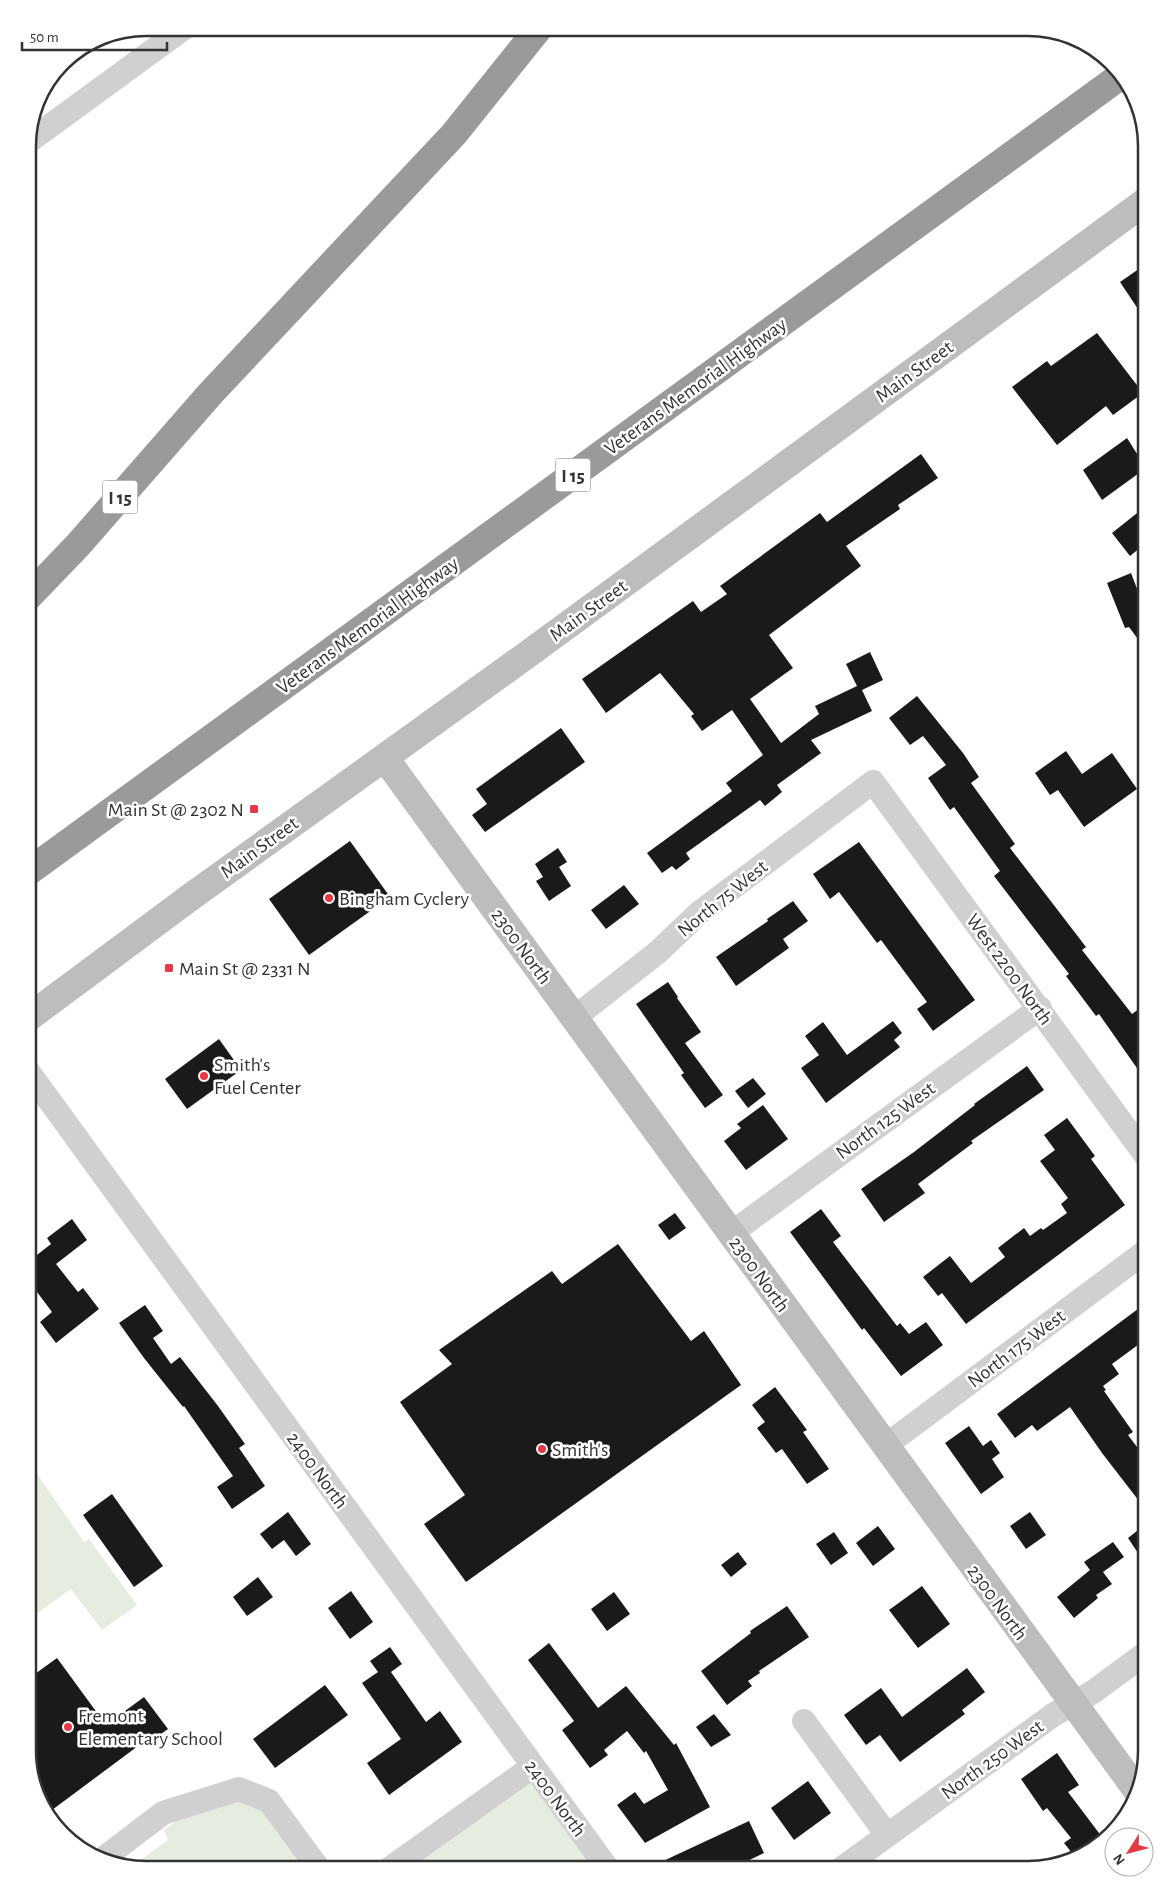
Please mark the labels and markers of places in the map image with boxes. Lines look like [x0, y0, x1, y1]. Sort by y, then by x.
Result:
place label: Main St @ 2302 N [108, 800, 244, 820]
marker: Main St @ 2302 N [248, 803, 260, 815]
place label: Bingham Cyclery [339, 889, 469, 909]
marker: Bingham Cyclery [323, 892, 335, 904]
place label: Main St @ 2331 N [179, 959, 311, 979]
marker: Main St @ 2331 N [163, 962, 175, 974]
place label: Smith's Fuel Center [214, 1055, 301, 1098]
marker: Smith's Fuel Center [198, 1070, 210, 1082]
place label: Smith's [552, 1440, 608, 1460]
marker: Smith's [536, 1443, 548, 1455]
place label: Fremont Elementary School [78, 1706, 223, 1749]
marker: Fremont Elementary School [62, 1721, 74, 1733]

